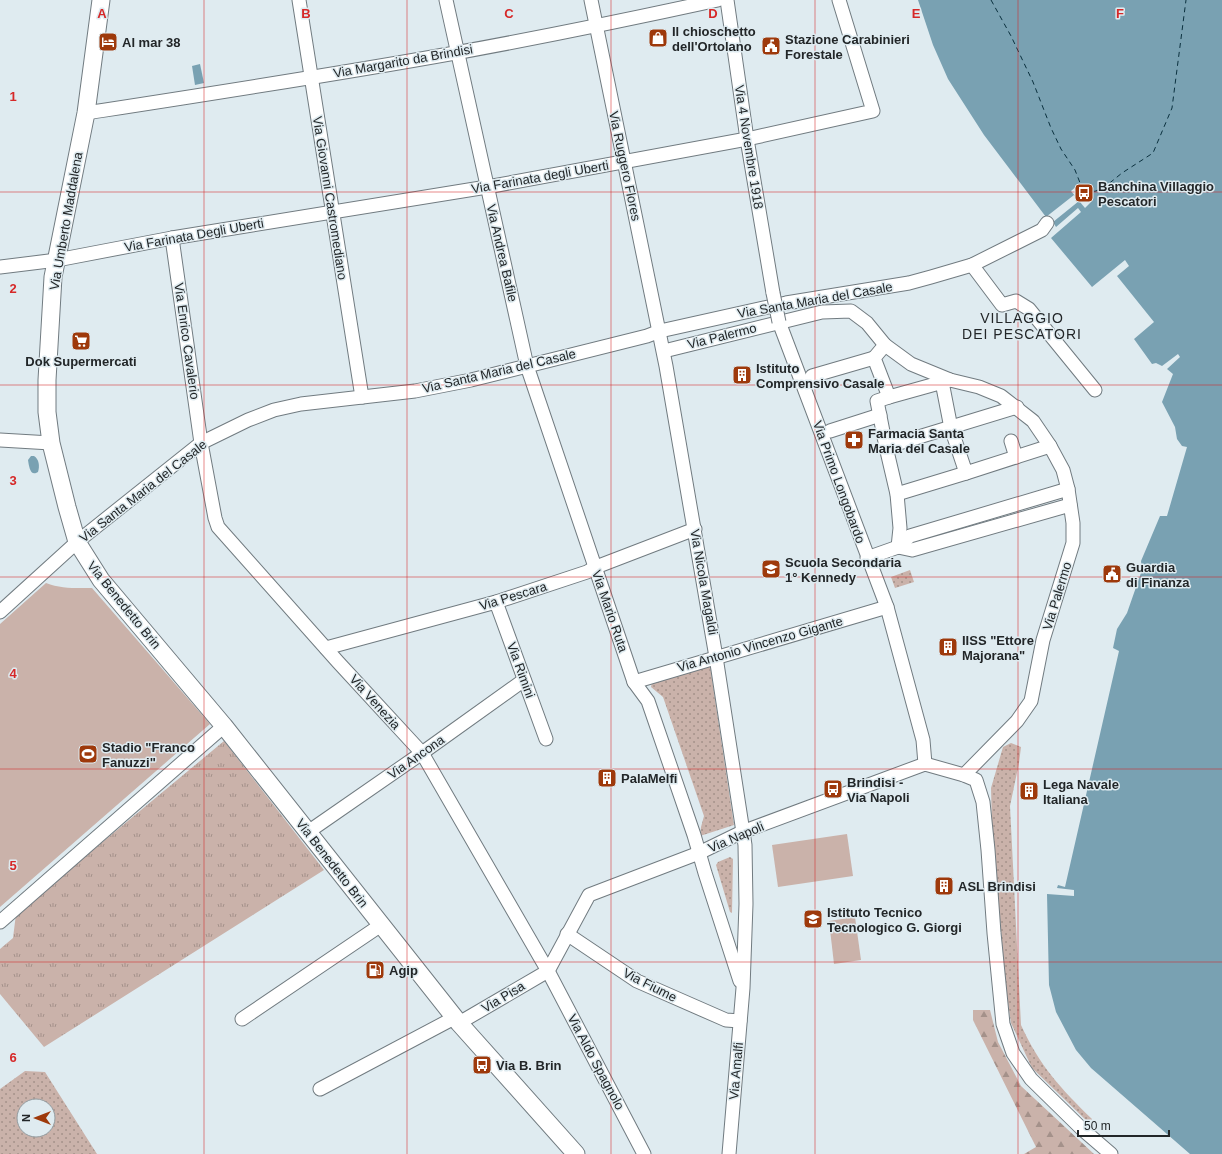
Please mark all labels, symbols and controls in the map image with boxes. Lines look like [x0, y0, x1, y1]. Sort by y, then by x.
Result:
text: A [97, 6, 107, 21]
text: B [301, 6, 311, 21]
text: C [504, 6, 514, 21]
text: D [708, 6, 718, 21]
text: E [912, 6, 921, 21]
text: F [1116, 6, 1124, 21]
place label: Il chioschetto dell'Ortolano [672, 24, 756, 54]
shop icon: Il chioschetto dell'Ortolano [647, 27, 669, 49]
hotel icon: Al mar 38 [97, 31, 119, 53]
place label: Stazione Carabinieri Forestale [785, 32, 910, 62]
place label: Al mar 38 [122, 35, 181, 50]
public building icon: Stazione Carabinieri Forestale [760, 35, 782, 57]
street label: Via Margarito da Brindisi [332, 41, 474, 81]
street label: Via 4 Novembre 1918 [732, 84, 766, 210]
text: 1 [9, 89, 17, 104]
street label: Via Ruggero Flores [606, 110, 644, 223]
street label: Via Giovanni Castromediano [310, 115, 350, 281]
street label: Via Umberto Maddalena [46, 150, 86, 291]
street label: Via Farinata degli Uberti [470, 158, 610, 196]
place label: Banchina Villaggio Pescatori [1098, 179, 1214, 209]
bus stop icon: Banchina Villaggio Pescatori [1073, 182, 1095, 204]
street label: Via Andrea Bafile [484, 203, 520, 303]
street label: Via Farinata Degli Uberti [123, 215, 265, 255]
street label: Via Santa Maria del Casale [736, 279, 894, 321]
text: 2 [9, 281, 17, 296]
street label: Via Enrico Cavalerio [171, 282, 203, 400]
district label: VILLAGGIO DEI PESCATORI [962, 310, 1082, 342]
street label: Via Palermo [686, 320, 758, 352]
supermarket icon: Dok Supermercati [70, 330, 92, 352]
street label: Via Santa Maria del Casale [421, 346, 577, 396]
place label: Dok Supermercati [25, 354, 137, 369]
place label: Istituto Comprensivo Casale [756, 361, 885, 391]
building icon: Istituto Comprensivo Casale [731, 364, 753, 386]
street label: Via Primo Longobardo [810, 419, 868, 545]
place label: Farmacia Santa Maria del Casale [868, 426, 970, 456]
pharmacy icon: Farmacia Santa Maria del Casale [843, 429, 865, 451]
street label: Via Santa Maria del Casale [76, 437, 210, 545]
text: 3 [9, 473, 17, 488]
street label: Via Nicola Magaldi [687, 528, 721, 636]
place label: Scuola Secondaria 1° Kennedy [785, 555, 902, 585]
street label: Via Benedetto Brin [84, 558, 164, 652]
school or university icon: Scuola Secondaria 1° Kennedy [760, 558, 782, 580]
street label: Via Palermo [1040, 560, 1074, 632]
place label: Guardia di Finanza [1126, 560, 1190, 590]
public building icon: Guardia di Finanza [1101, 563, 1123, 585]
street label: Via Mario Ruta [589, 568, 631, 655]
street label: Via Pescara [477, 578, 549, 613]
street label: Via Antonio Vincenzo Gigante [675, 613, 845, 675]
place label: IISS "Ettore Majorana" [962, 633, 1034, 663]
building icon: IISS "Ettore Majorana" [937, 636, 959, 658]
street label: Via Rimini [504, 640, 538, 700]
text: 4 [9, 666, 17, 681]
street label: Via Venezia [347, 672, 404, 733]
street label: Via Ancona [385, 732, 448, 782]
place label: Stadio "Franco Fanuzzi" [102, 740, 195, 770]
sports icon: Stadio "Franco Fanuzzi" [77, 743, 99, 765]
building icon: PalaMelfi [596, 767, 618, 789]
place label: PalaMelfi [621, 771, 677, 786]
place label: Brindisi - Via Napoli [847, 775, 910, 805]
place label: Lega Navale Italiana [1043, 777, 1119, 807]
bus stop icon: Brindisi - Via Napoli [822, 778, 844, 800]
building icon: Lega Navale Italiana [1018, 780, 1040, 802]
street label: Via Benedetto Brin [293, 816, 371, 910]
street label: Via Napoli [706, 819, 766, 855]
text: 5 [9, 858, 17, 873]
building icon: ASL Brindisi [933, 875, 955, 897]
place label: ASL Brindisi [958, 879, 1036, 894]
place label: Istituto Tecnico Tecnologico G. Giorgi [827, 905, 962, 935]
school or university icon: Istituto Tecnico Tecnologico G. Giorgi [802, 908, 824, 930]
fuel station icon: Agip [364, 959, 386, 981]
place label: Agip [389, 963, 418, 978]
street label: Via Fiume [621, 965, 679, 1005]
street label: Via Pisa [479, 978, 528, 1016]
street label: Via Aldo Spagnolo [564, 1012, 628, 1112]
street label: Via Amalfi [726, 1042, 746, 1100]
text: 6 [9, 1050, 17, 1065]
bus stop icon: Via B. Brin [471, 1054, 493, 1076]
place label: Via B. Brin [496, 1058, 562, 1073]
north arrow [16, 1098, 56, 1138]
scale bar [1078, 1112, 1169, 1138]
text: N [20, 1114, 32, 1122]
text: 50 m [1084, 1119, 1111, 1133]

